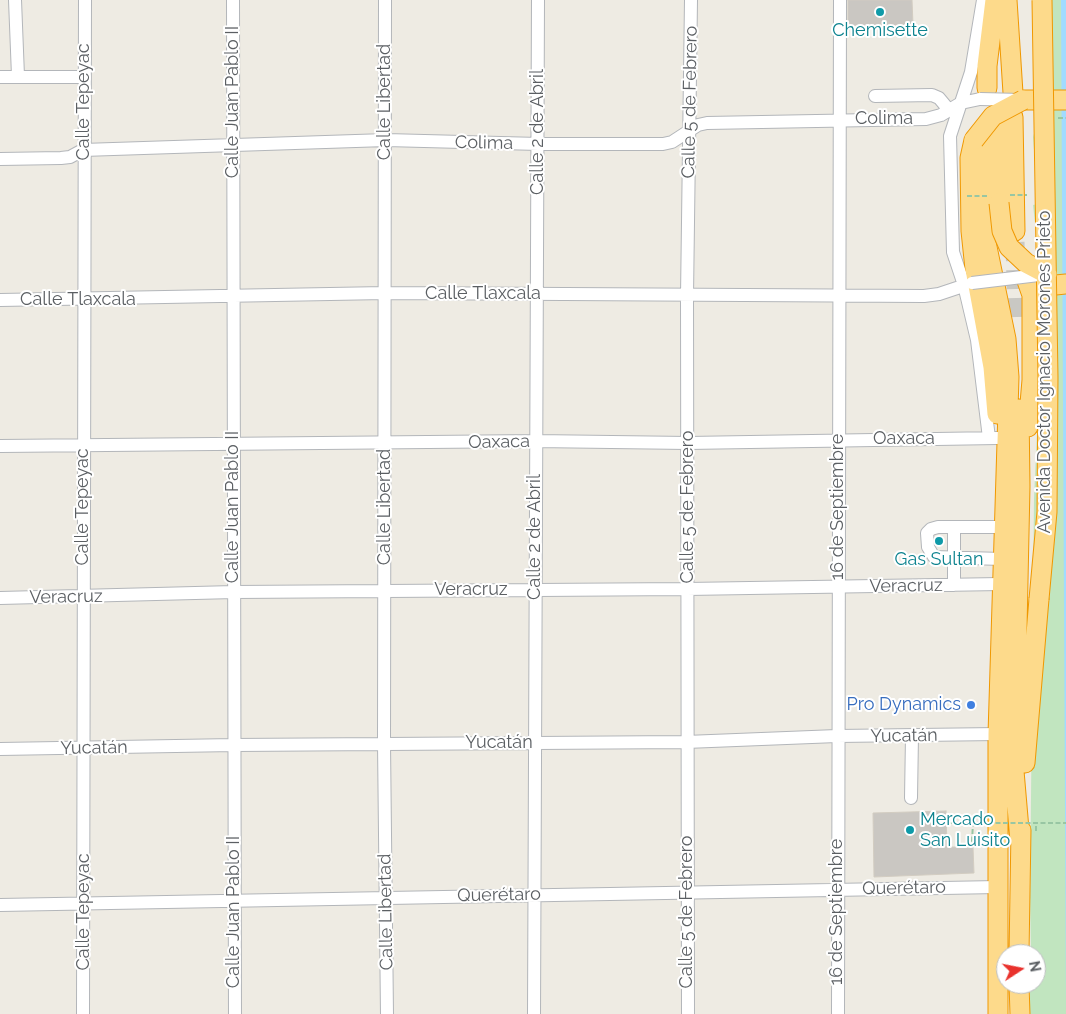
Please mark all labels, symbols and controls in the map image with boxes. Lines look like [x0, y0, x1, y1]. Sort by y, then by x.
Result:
marker: Chemisette [874, 6, 886, 18]
place label: Chemisette [832, 20, 928, 42]
street label: Calle 5 de Febrero [678, 25, 702, 179]
street label: Calle Juan Pablo II [222, 26, 244, 178]
street label: Calle Tepeyac [73, 43, 95, 161]
street label: Calle Libertad [374, 44, 396, 160]
street label: Calle 2 de Abril [527, 69, 549, 195]
street label: Colima [855, 108, 913, 130]
street label: Colima [455, 132, 513, 154]
street label: Avenida Doctor Ignacio Morones Prieto [1034, 210, 1056, 534]
street label: Calle Tlaxcala [425, 283, 541, 305]
street label: Calle Tlaxcala [20, 289, 136, 311]
street label: Oaxaca [873, 428, 935, 450]
street label: Calle Juan Pablo II [222, 431, 244, 583]
street label: Oaxaca [468, 431, 530, 453]
street label: Calle 5 de Febrero [677, 431, 699, 583]
street label: 16 de Septiembre [827, 434, 849, 580]
street label: Calle Tepeyac [72, 448, 94, 566]
street label: Calle Libertad [374, 449, 396, 565]
street label: Calle 2 de Abril [524, 474, 546, 600]
marker: Gas Sultan [933, 535, 945, 547]
place label: Gas Sultan [895, 549, 983, 571]
street label: Veracruz [869, 575, 943, 597]
street label: Veracruz [434, 579, 508, 601]
street label: Veracruz [29, 586, 103, 608]
place label: Pro Dynamics [847, 694, 961, 716]
marker: Pro Dynamics [965, 699, 977, 711]
street label: Yucatán [870, 725, 938, 747]
street label: Yucatán [465, 732, 533, 754]
street label: Yucatán [60, 737, 128, 759]
place label: Mercado San Luisito [920, 809, 1010, 852]
marker: Mercado San Luisito [904, 824, 916, 836]
street label: Calle Juan Pablo II [223, 836, 245, 988]
street label: Calle 5 de Febrero [676, 836, 698, 988]
street label: 16 de Septiembre [826, 839, 848, 985]
street label: Calle Tepeyac [73, 853, 95, 971]
street label: Calle Libertad [374, 854, 398, 970]
street label: Querétaro [862, 876, 946, 900]
street label: Querétaro [457, 883, 541, 907]
north arrow [996, 944, 1046, 994]
text: N [1026, 960, 1044, 973]

